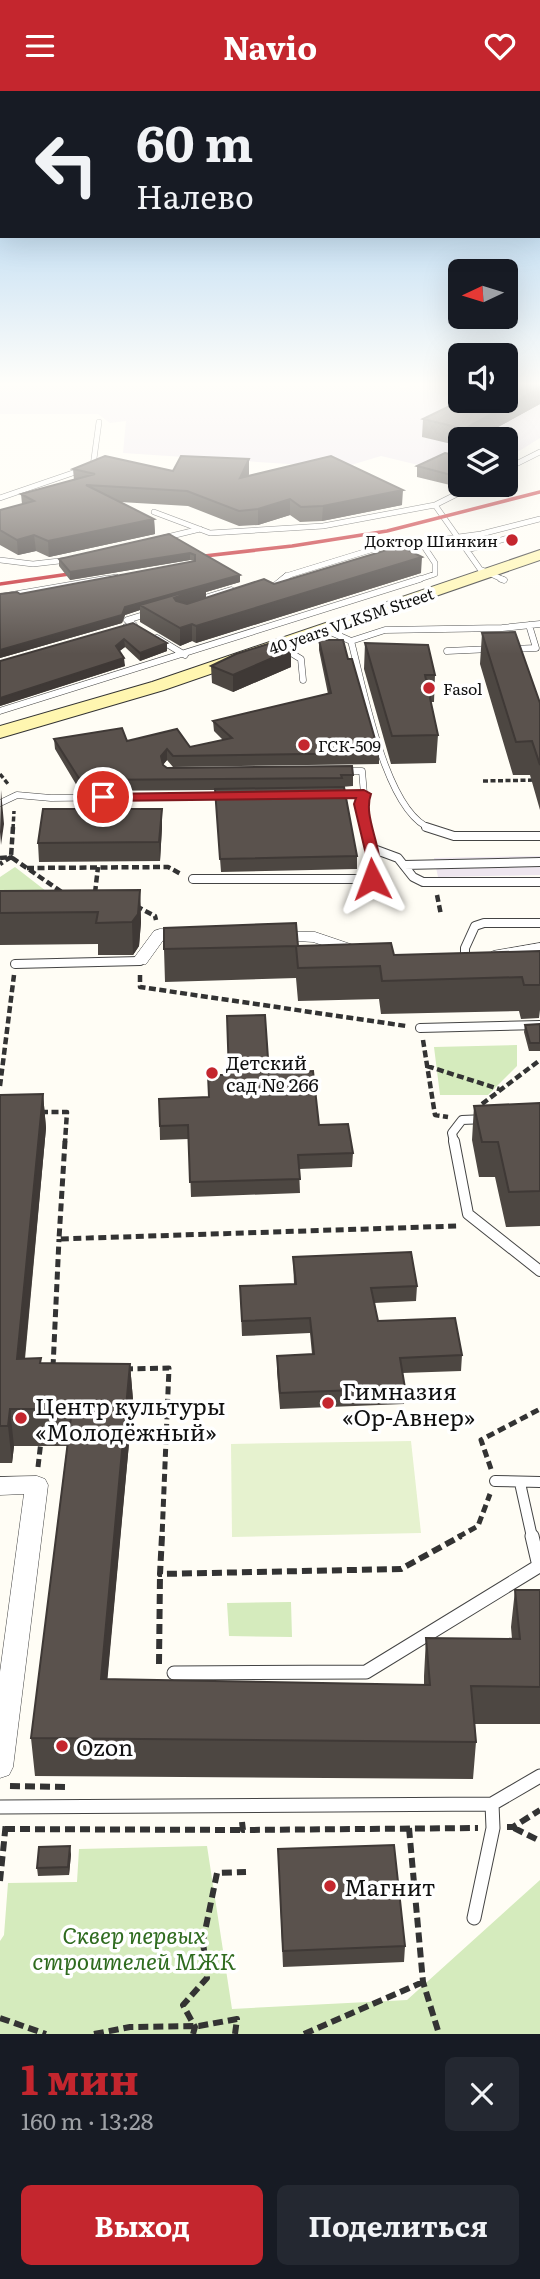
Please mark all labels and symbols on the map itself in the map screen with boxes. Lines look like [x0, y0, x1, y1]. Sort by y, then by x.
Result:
north arrow [448, 259, 518, 329]
place label: Доктор Шинкин [365, 528, 498, 552]
marker: Доктор Шинкин [504, 532, 520, 548]
street label: 40 years VLKSM Street [265, 580, 437, 660]
place label: Fasol [443, 676, 482, 700]
marker: Fasol [421, 680, 437, 696]
place label: ГСК-509 [318, 733, 381, 757]
marker: ГСК-509 [296, 737, 312, 753]
pin [73, 767, 133, 827]
position arrow [335, 842, 409, 916]
place label: Детский сад № 266 [226, 1048, 319, 1098]
marker: Детский сад № 266 [204, 1065, 220, 1081]
place label: Гимназия «Ор-Авнер» [342, 1373, 475, 1433]
place label: Центр культуры «Молодёжный» [35, 1388, 226, 1448]
marker: Гимназия «Ор-Авнер» [320, 1395, 336, 1411]
marker: Центр культуры «Молодёжный» [13, 1410, 29, 1426]
place label: Ozon [76, 1729, 133, 1763]
marker: Ozon [54, 1738, 70, 1754]
place label: Магнит [344, 1869, 435, 1903]
marker: Магнит [322, 1878, 338, 1894]
park label: Сквер первых строителей МЖК [32, 1917, 236, 1977]

